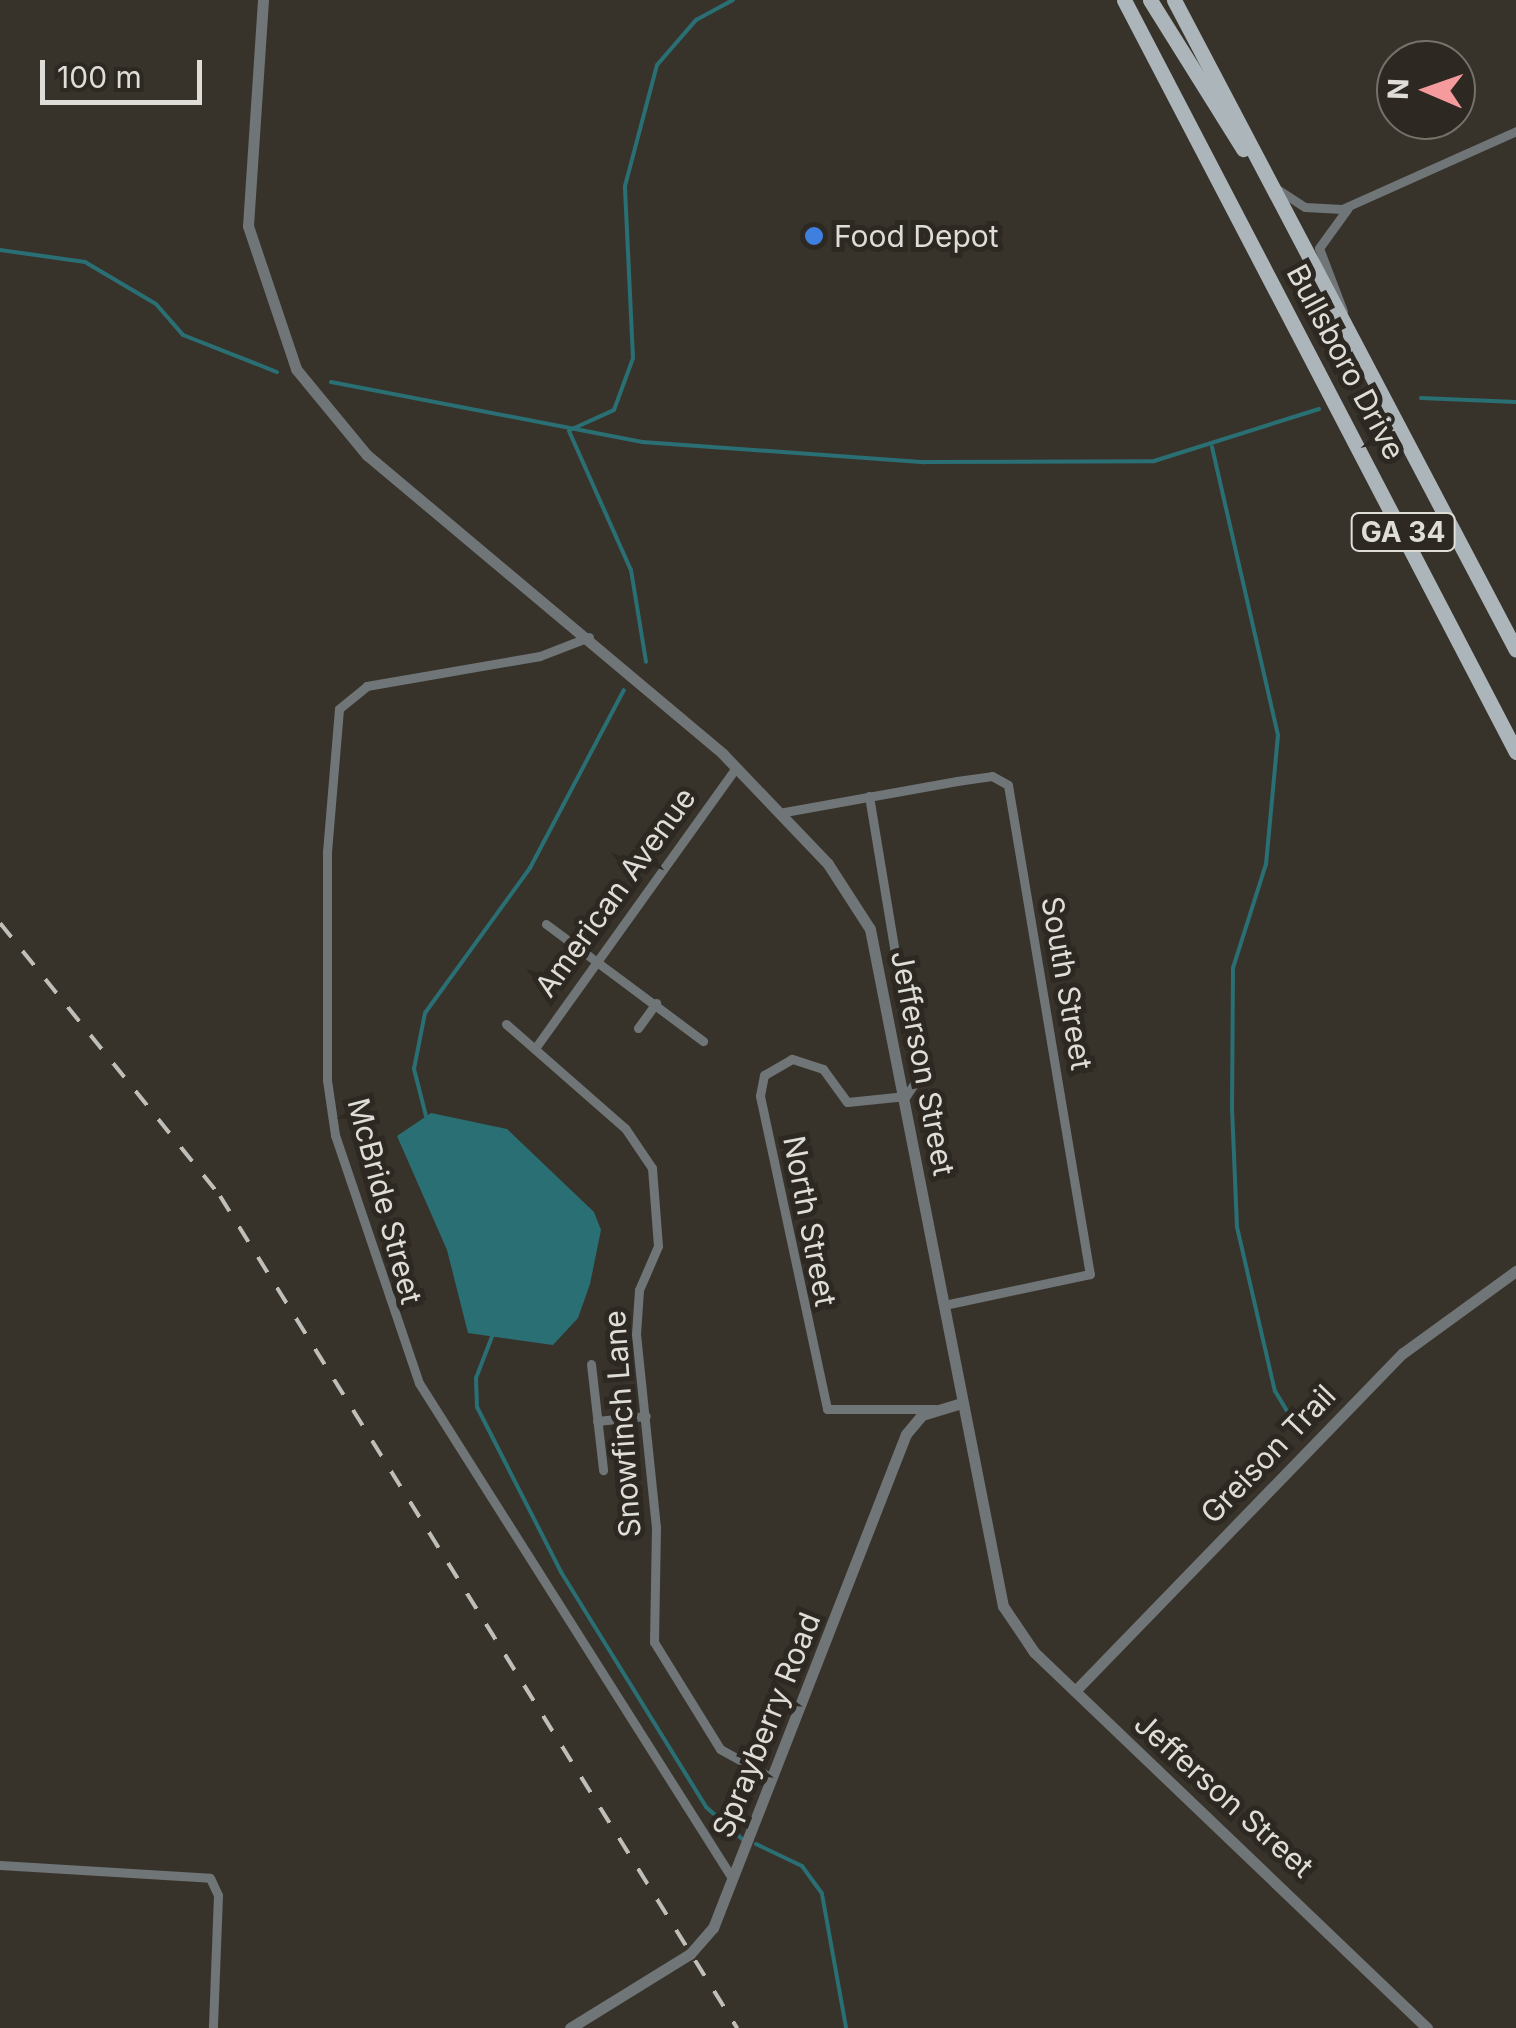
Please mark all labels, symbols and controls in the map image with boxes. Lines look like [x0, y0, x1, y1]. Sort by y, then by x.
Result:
scale bar [45, 40, 208, 102]
north arrow [1376, 40, 1476, 140]
text: 100 m [57, 59, 142, 95]
text: N [1381, 78, 1415, 100]
place label: Food Depot [834, 218, 999, 254]
marker: Food Depot [803, 225, 825, 247]
street label: Bullsboro Drive [1279, 258, 1413, 466]
road number: GA 34 [1350, 509, 1456, 555]
street label: American Avenue [527, 781, 703, 1003]
street label: South Street [1034, 893, 1100, 1073]
street label: Jefferson Street [884, 948, 962, 1178]
street label: McBride Street [340, 1094, 430, 1308]
street label: North Street [776, 1133, 844, 1309]
street label: Snowfinch Lane [596, 1309, 648, 1539]
street label: Greison Trail [1193, 1377, 1343, 1531]
street label: Sprayberry Road [704, 1607, 828, 1843]
street label: Jefferson Street [1127, 1705, 1321, 1885]

